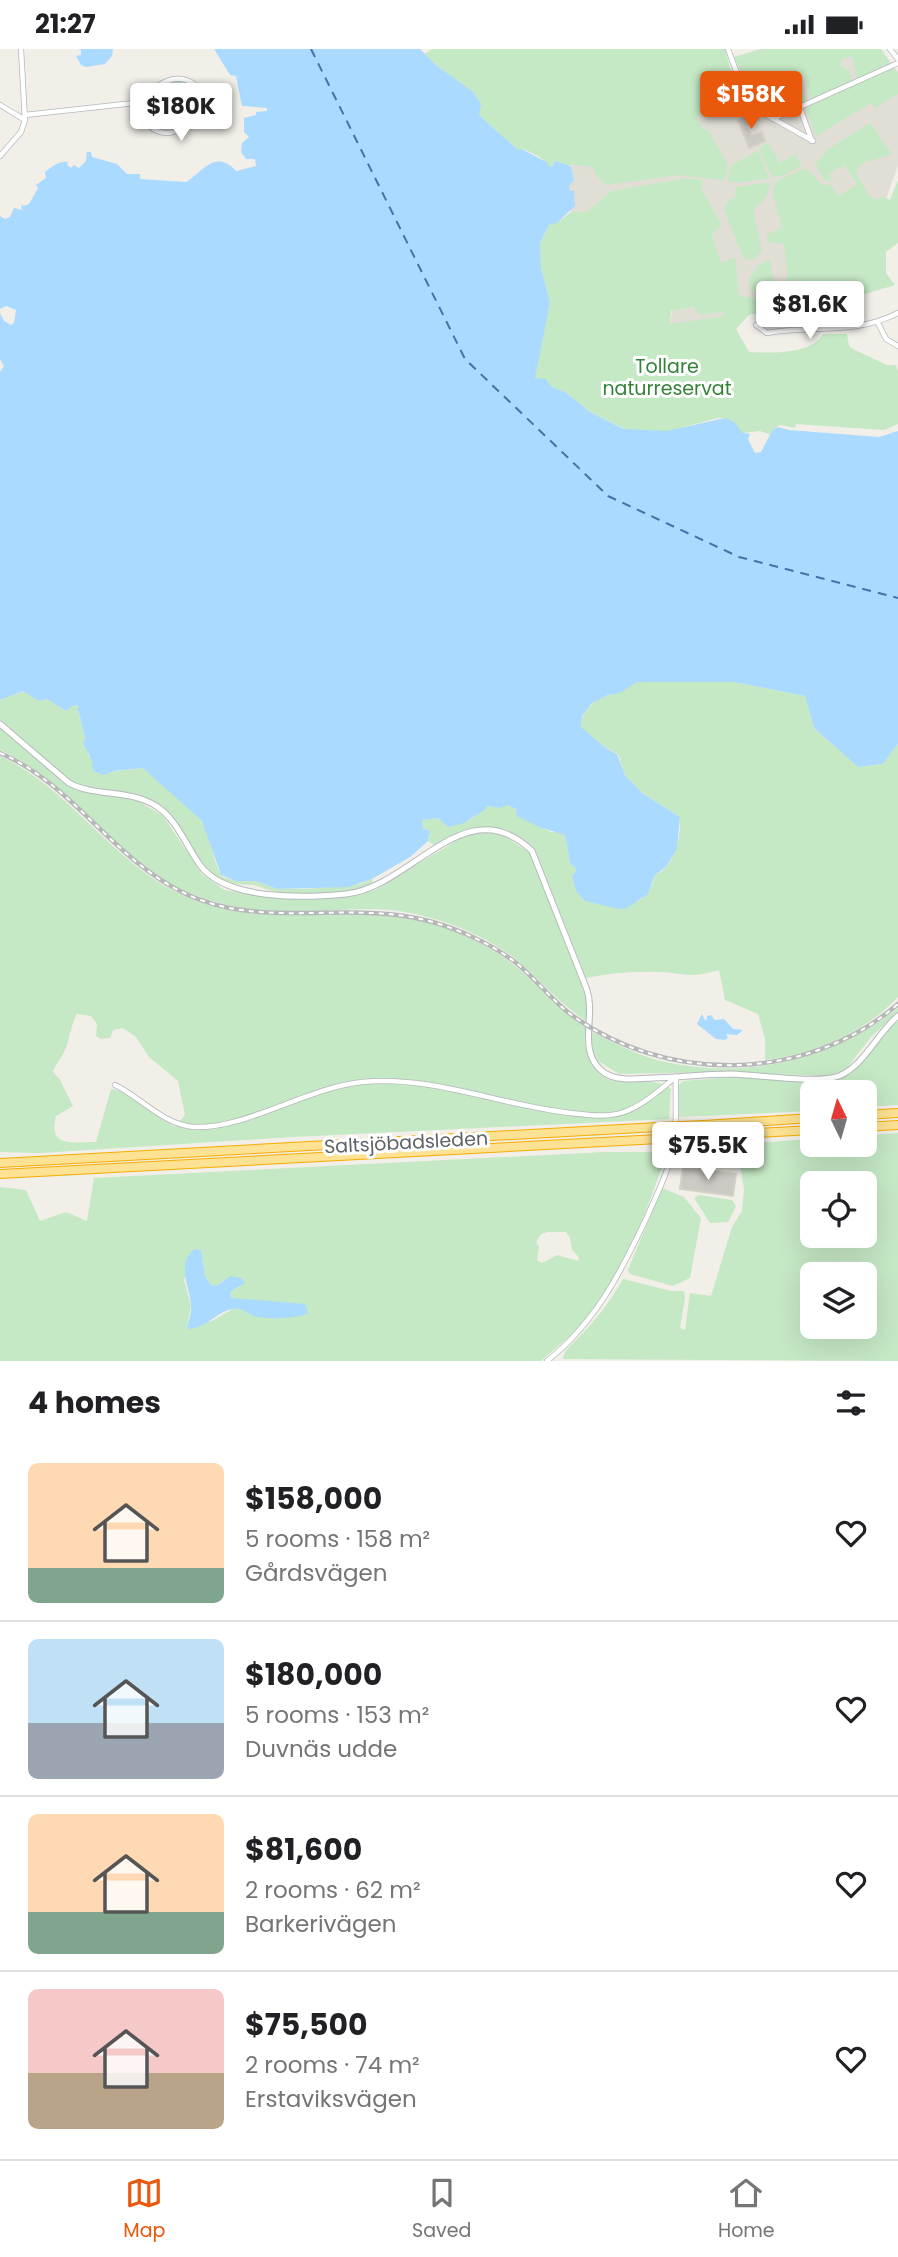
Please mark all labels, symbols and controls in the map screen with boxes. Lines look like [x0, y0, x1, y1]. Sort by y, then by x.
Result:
text: 21:27 [35, 6, 96, 42]
pin: $158K [702, 71, 800, 131]
text: $158K [716, 78, 786, 110]
pin: $180K [132, 83, 230, 143]
text: $180K [146, 90, 216, 122]
pin: $81.6K [753, 281, 867, 341]
text: $81.6K [772, 288, 848, 320]
park label: Tollare naturreservat [602, 353, 732, 402]
north arrow [800, 1080, 877, 1157]
map controls [800, 1080, 877, 1339]
pin: $75.5K [651, 1123, 765, 1182]
street label: Saltsjöbadsleden [323, 1125, 489, 1160]
text: $75.5K [668, 1129, 748, 1161]
button: locate [800, 1171, 877, 1248]
button: layers [800, 1262, 877, 1339]
text: 4 homes [28, 1381, 161, 1424]
icon: filters [832, 1384, 870, 1422]
text: $158,000 [245, 1477, 382, 1520]
icon: home [84, 1491, 168, 1575]
icon: heart [832, 1514, 870, 1552]
text: 5 rooms · 158 m² [245, 1523, 430, 1555]
text: Gårdsvägen [245, 1557, 388, 1589]
text: $180,000 [245, 1653, 382, 1696]
icon: home [84, 1667, 168, 1751]
icon: heart [832, 1690, 870, 1728]
text: 5 rooms · 153 m² [245, 1699, 429, 1731]
text: Duvnäs udde [245, 1733, 397, 1765]
text: $81,600 [245, 1828, 362, 1871]
icon: home [84, 1842, 168, 1926]
icon: heart [832, 1865, 870, 1903]
text: 2 rooms · 62 m² [245, 1874, 421, 1906]
text: Barkerivägen [245, 1908, 397, 1940]
text: $75,500 [245, 2003, 368, 2046]
icon: home [84, 2017, 168, 2101]
icon: heart [832, 2040, 870, 2078]
text: 2 rooms · 74 m² [245, 2049, 420, 2081]
text: Erstaviksvägen [245, 2083, 417, 2115]
tab: Map [123, 2174, 165, 2245]
tab: Saved [412, 2174, 471, 2245]
tab: Home [718, 2174, 775, 2245]

